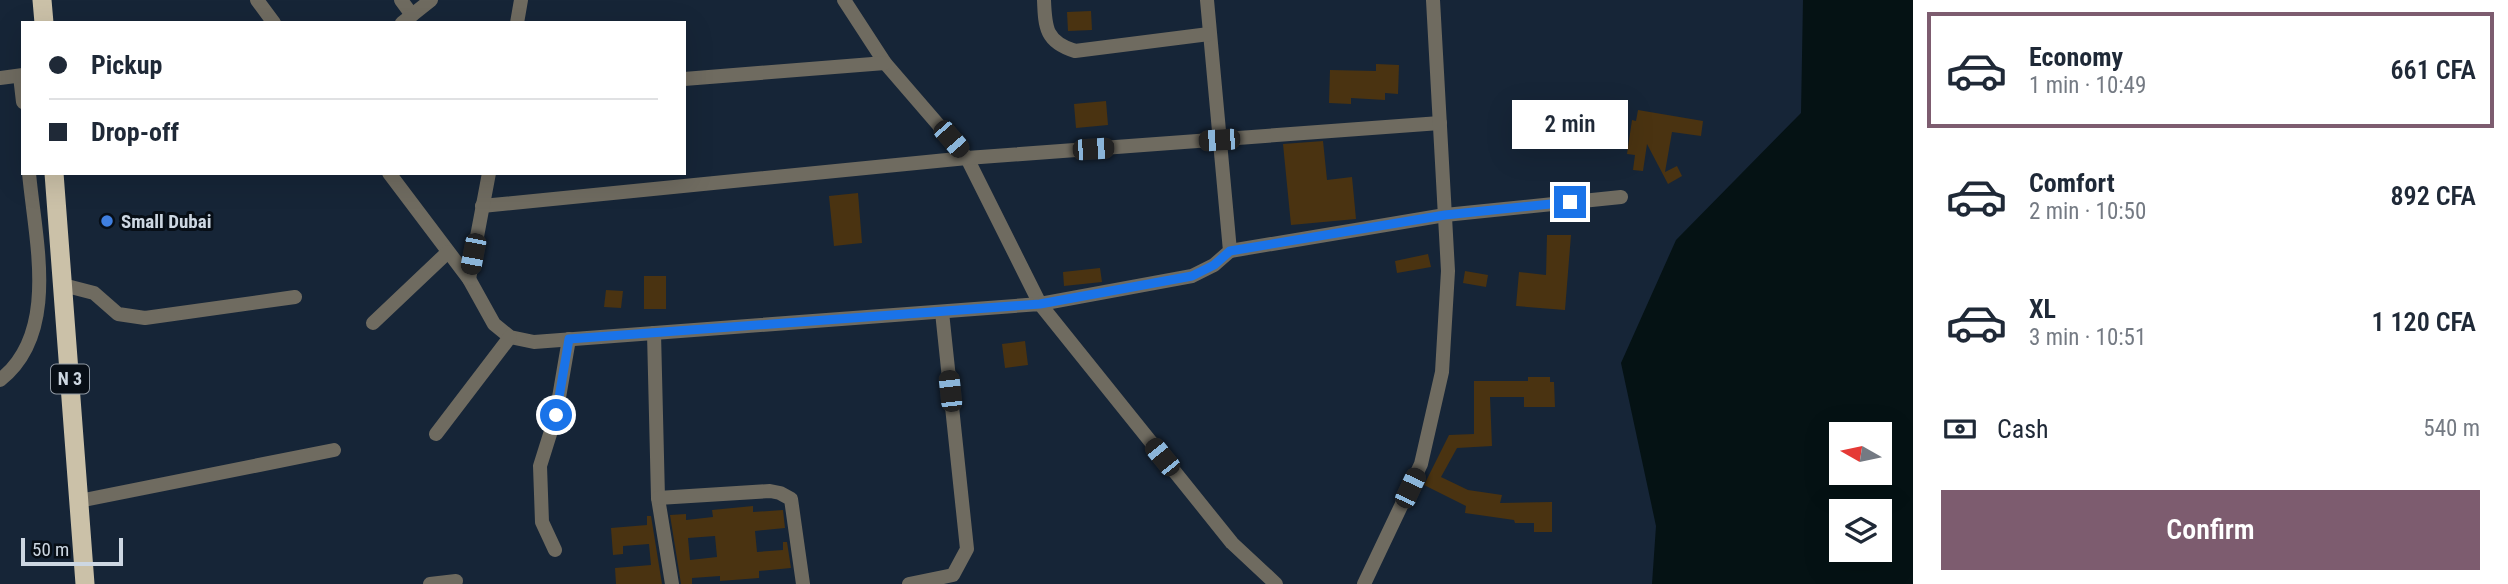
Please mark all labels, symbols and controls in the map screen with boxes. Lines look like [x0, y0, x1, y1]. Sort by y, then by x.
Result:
icon: car [1945, 39, 2008, 102]
text: Economy [2029, 42, 2123, 72]
text: Pickup [91, 50, 162, 80]
text: 661 CFA [2391, 55, 2476, 85]
text: 1 min · 10:49 [2029, 72, 2146, 99]
callout: 2 min [1512, 100, 1628, 150]
text: 2 min [1545, 111, 1595, 138]
car [930, 116, 973, 162]
text: Drop-off [91, 117, 179, 147]
car [1198, 128, 1241, 152]
car [1072, 137, 1115, 161]
icon: car [1945, 165, 2008, 228]
text: Comfort [2029, 168, 2115, 198]
text: 892 CFA [2391, 181, 2476, 211]
route end [1554, 186, 1586, 218]
text: 2 min · 10:50 [2029, 198, 2146, 225]
place label: Small Dubai [121, 210, 211, 233]
marker: Small Dubai [99, 213, 115, 229]
car [459, 231, 488, 277]
icon: car [1945, 291, 2008, 354]
text: XL [2029, 294, 2056, 324]
text: 1 120 CFA [2371, 307, 2476, 337]
text: 3 min · 10:51 [2029, 324, 2146, 351]
road number: N 3 [51, 365, 89, 394]
car [938, 369, 963, 413]
route start [540, 399, 572, 431]
icon: cash [1941, 410, 1979, 448]
text: Cash [1997, 414, 2049, 444]
text: 540 m [2423, 415, 2480, 442]
north arrow [1829, 422, 1892, 485]
map controls [1829, 422, 1892, 562]
car [1141, 434, 1184, 480]
car [1392, 465, 1429, 511]
button: Confirm [1941, 490, 2480, 570]
button: layers [1829, 499, 1892, 562]
scale bar [21, 535, 122, 567]
text: 50 m [32, 538, 69, 561]

